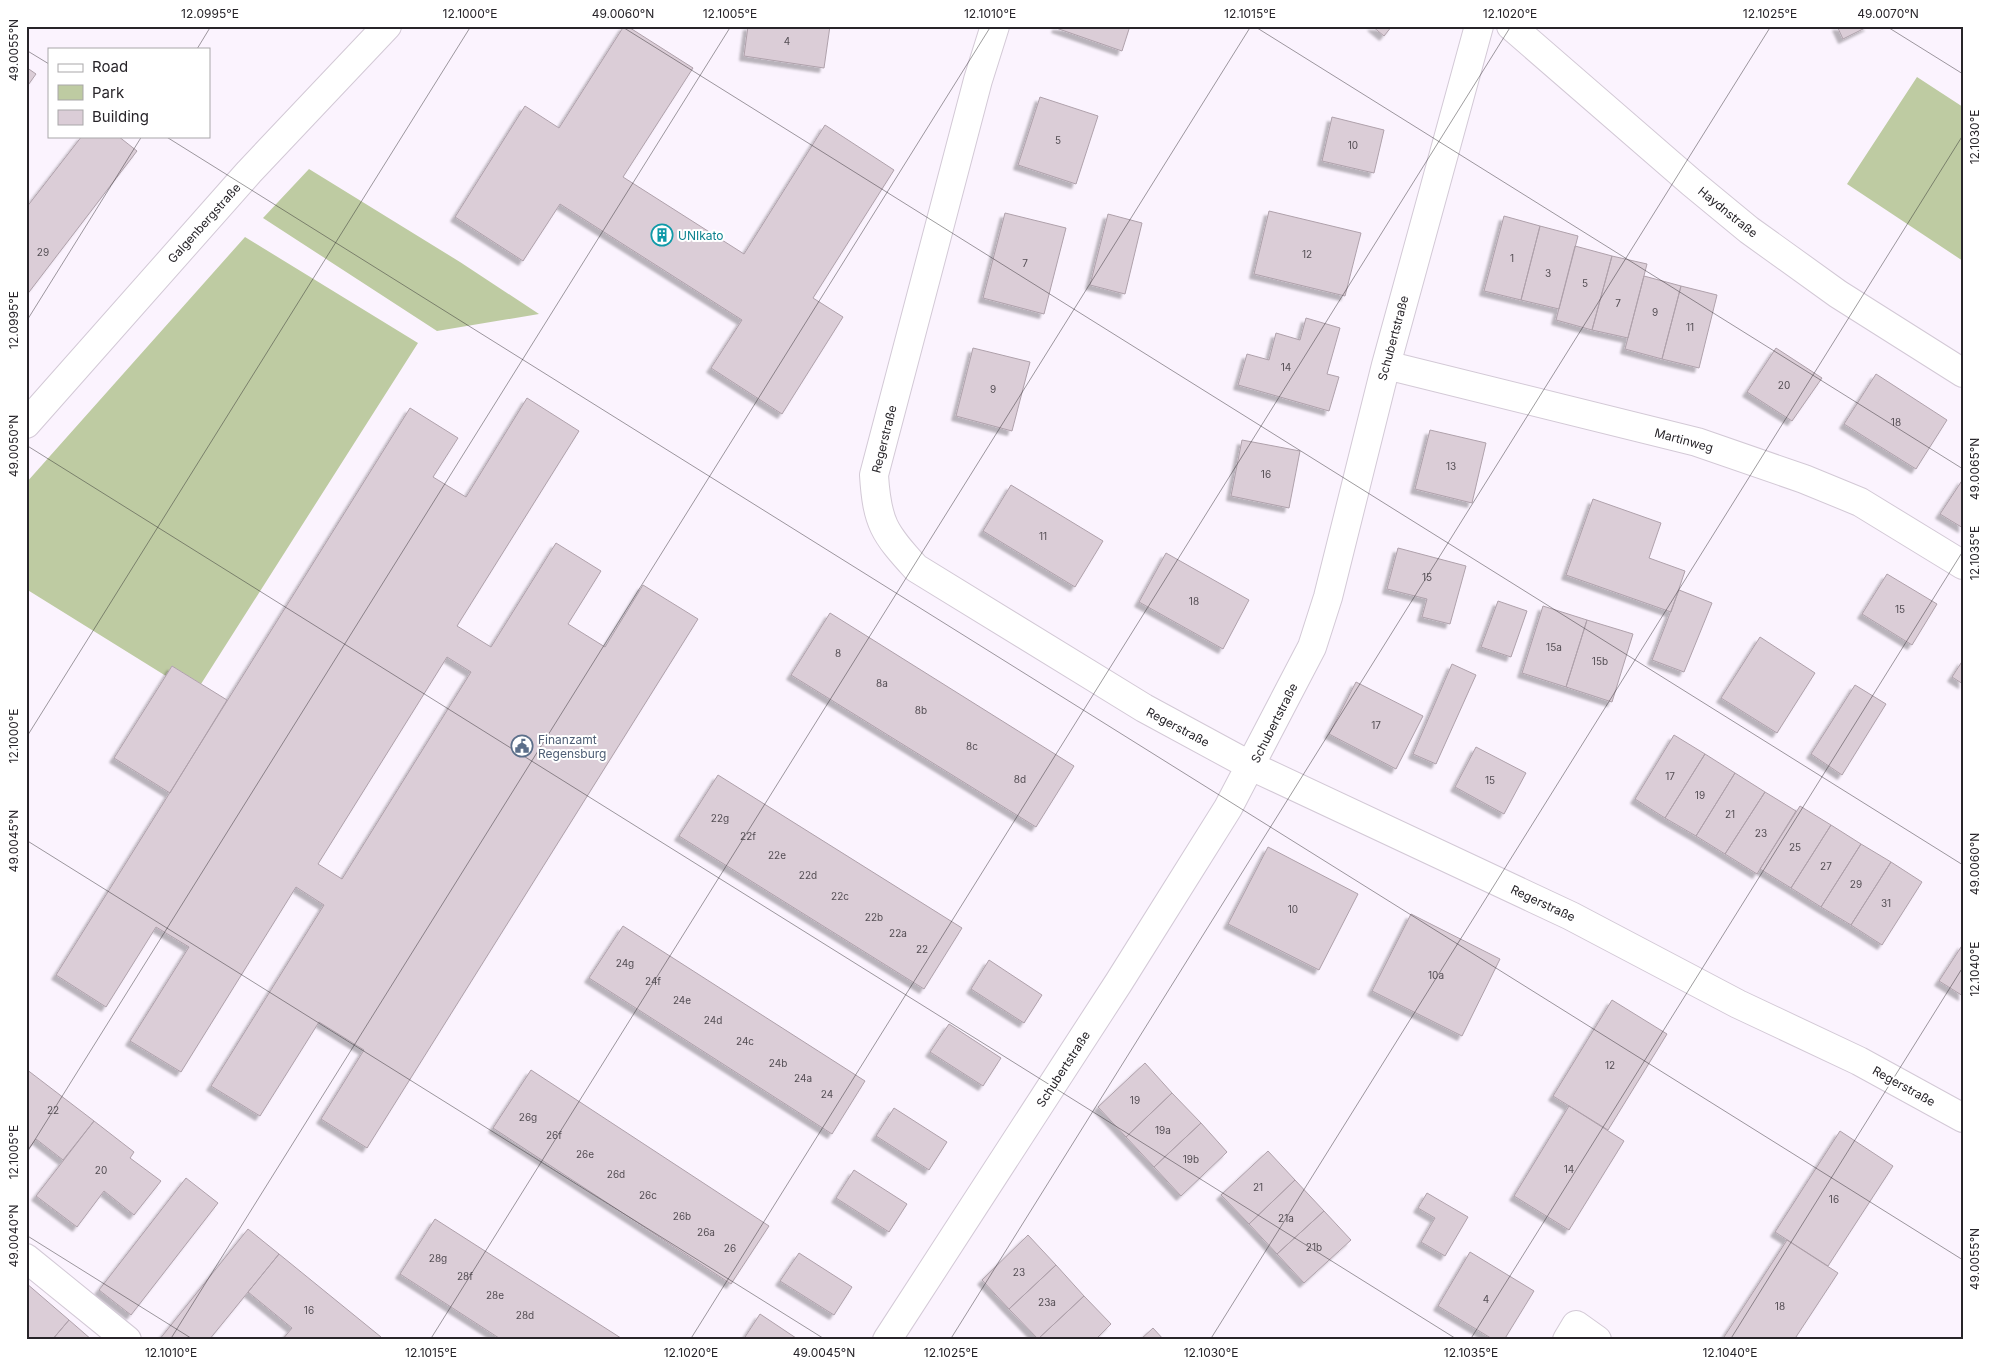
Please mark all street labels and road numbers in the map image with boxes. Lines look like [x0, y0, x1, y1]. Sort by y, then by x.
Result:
street label: Galgenbergstraße [164, 180, 244, 266]
street label: Haydnstraße [1695, 183, 1761, 241]
street label: Schubertstraße [1374, 294, 1412, 382]
street label: Regerstraße [868, 404, 900, 474]
street label: Martinweg [1653, 425, 1715, 455]
street label: Schubertstraße [1247, 681, 1301, 765]
street label: Regerstraße [1144, 704, 1212, 750]
street label: Regerstraße [1508, 882, 1578, 924]
street label: Schubertstraße [1033, 1028, 1093, 1110]
street label: Regerstraße [1870, 1063, 1938, 1109]

